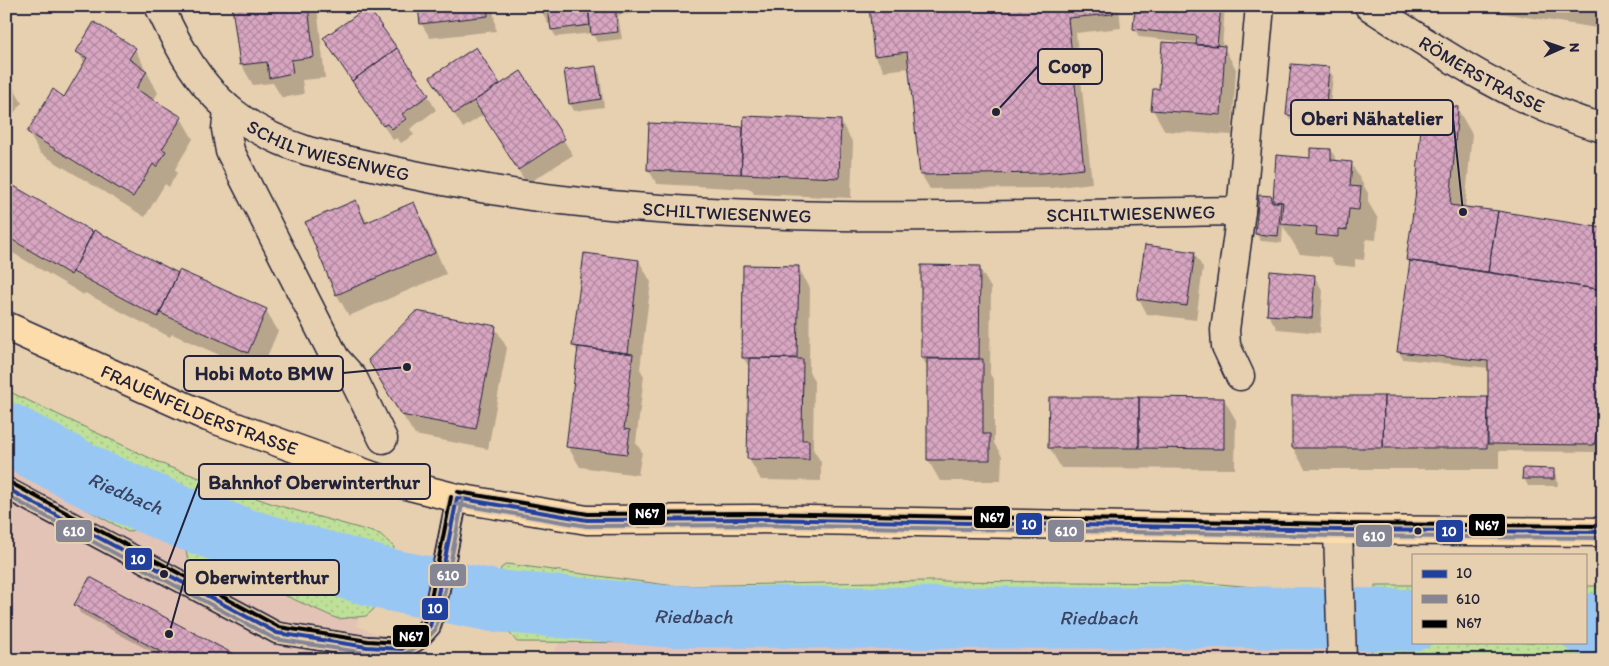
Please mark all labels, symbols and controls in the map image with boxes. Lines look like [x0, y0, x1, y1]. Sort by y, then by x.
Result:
north arrow [1536, 22, 1586, 72]
street label: RÖMERSTRASSE [1415, 30, 1548, 117]
text: N [1566, 43, 1583, 53]
callout: Coop [1038, 49, 1102, 84]
text: Coop [1048, 54, 1092, 79]
callout: Oberi Nähatelier [1291, 100, 1453, 135]
text: Oberi Nähatelier [1301, 106, 1444, 130]
street label: SCHILTWIESENWEG [243, 114, 412, 185]
street label: SCHILTWIESENWEG [642, 196, 812, 227]
street label: SCHILTWIESENWEG [1046, 200, 1216, 226]
callout: Hobi Moto BMW [184, 356, 343, 391]
street label: FRAUENFELDERSTRASSE [97, 359, 301, 460]
text: Hobi Moto BMW [195, 361, 334, 385]
callout: Bahnhof Oberwinterthur [199, 464, 430, 499]
water label: Riedbach [84, 467, 167, 520]
text: Bahnhof Oberwinterthur [208, 470, 421, 494]
line badge: N67 [628, 502, 666, 526]
text: N67 [635, 505, 659, 522]
line badge: N67 [973, 505, 1011, 529]
text: N67 [980, 509, 1004, 526]
line badge: 10 [1015, 512, 1043, 536]
line badge: N67 [1468, 513, 1506, 537]
text: 10 [1021, 516, 1037, 533]
text: N67 [1475, 517, 1499, 534]
line badge: 610 [55, 519, 93, 543]
line badge: 610 [1047, 519, 1085, 543]
line badge: 10 [1435, 519, 1464, 543]
text: 610 [63, 523, 86, 540]
text: 610 [1055, 523, 1078, 540]
text: 10 [1441, 523, 1457, 540]
line badge: 610 [1355, 524, 1393, 548]
unlabelled marker [1413, 526, 1423, 536]
text: 610 [1363, 528, 1386, 545]
line badge: 10 [124, 547, 153, 571]
text: 10 [130, 551, 146, 568]
legend [1412, 554, 1586, 644]
callout: Oberwinterthur [185, 560, 339, 595]
line badge: 610 [429, 563, 467, 587]
text: 10 [1456, 564, 1472, 582]
text: Oberwinterthur [195, 565, 330, 589]
text: 610 [437, 567, 460, 584]
text: 610 [1456, 590, 1480, 608]
line badge: 10 [421, 597, 449, 621]
text: 10 [427, 600, 443, 617]
water label: Riedbach [653, 603, 733, 629]
water label: Riedbach [1059, 605, 1138, 630]
text: N67 [1456, 614, 1482, 632]
line badge: N67 [392, 624, 430, 648]
text: N67 [399, 628, 423, 645]

